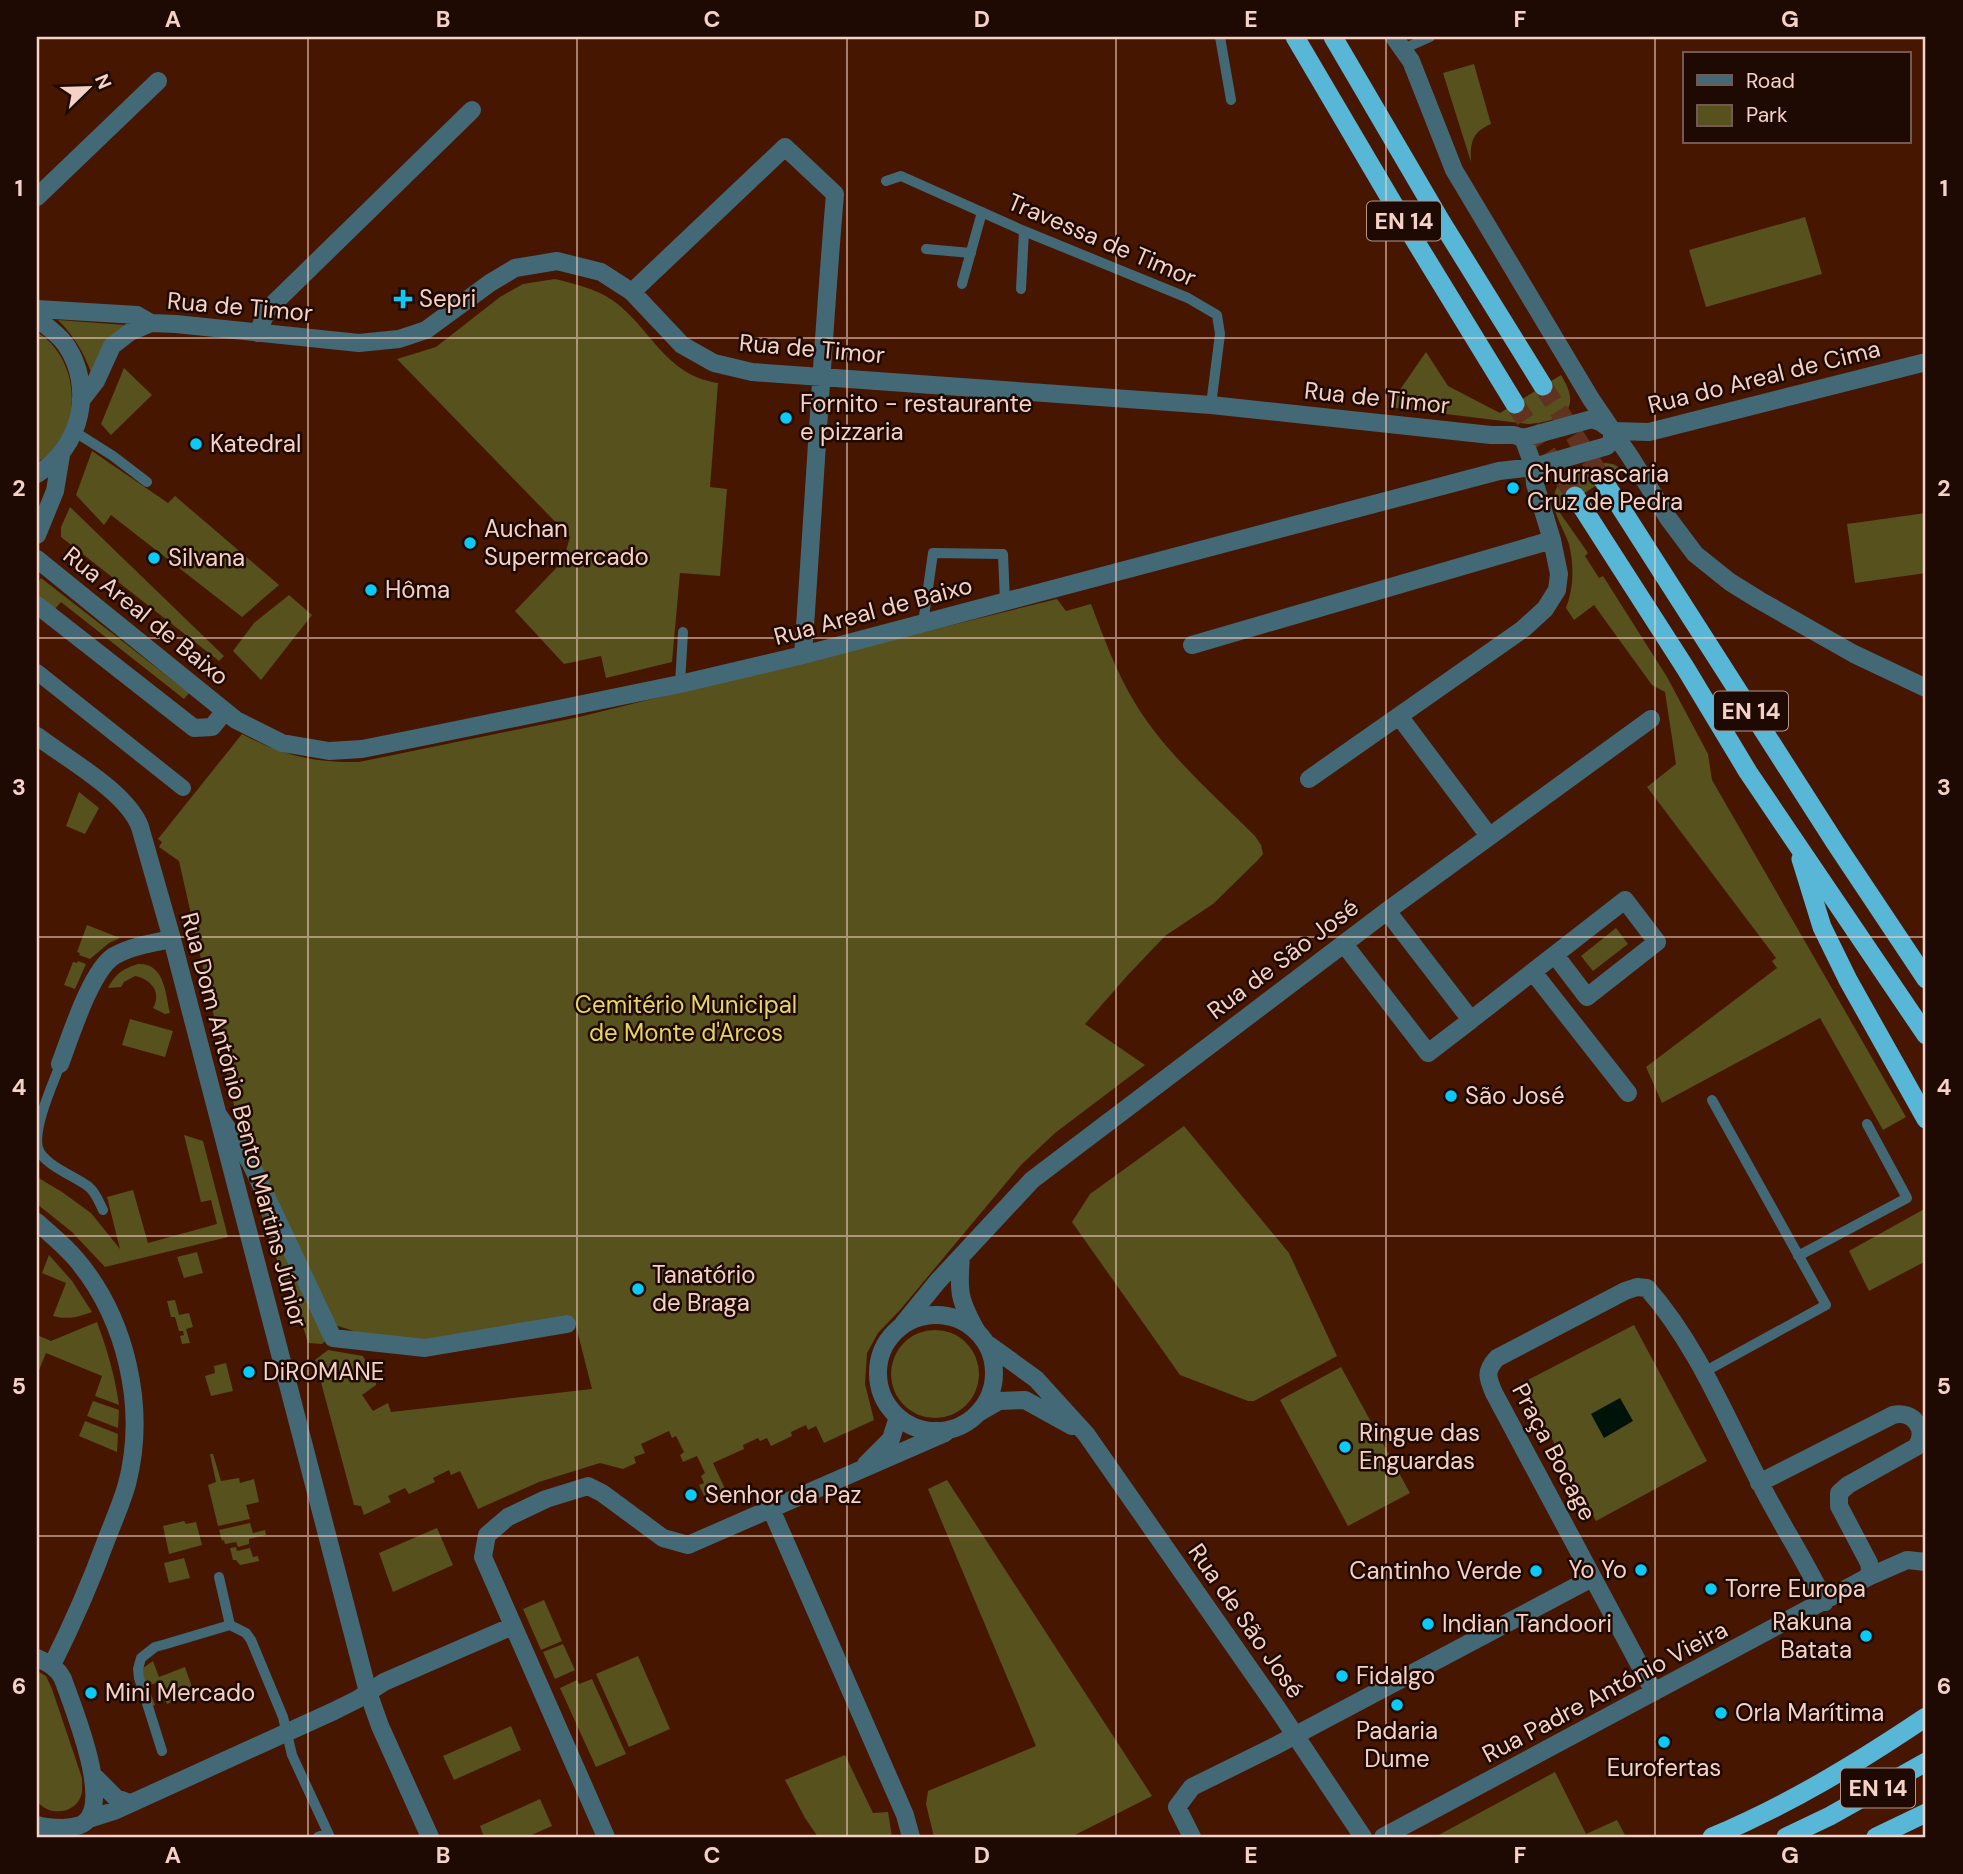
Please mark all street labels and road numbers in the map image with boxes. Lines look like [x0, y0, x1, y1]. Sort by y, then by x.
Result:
street label: Travessa de Timor [1003, 186, 1201, 293]
road number: EN 14 [1367, 202, 1441, 241]
street label: Rua de Timor [166, 285, 314, 328]
street label: Rua de Timor [738, 327, 886, 370]
street label: Rua do Areal de Cima [1644, 333, 1883, 420]
street label: Rua de Timor [1303, 374, 1452, 421]
street label: Rua Areal de Baixo [57, 539, 235, 692]
street label: Rua Areal de Baixo [770, 569, 976, 652]
road number: EN 14 [1714, 692, 1788, 730]
street label: Rua de São José [1201, 891, 1365, 1026]
street label: Rua Dom António Bento Martins Júnior [174, 909, 315, 1331]
street label: Praça Bocage [1505, 1378, 1604, 1526]
street label: Rua de São José [1182, 1537, 1311, 1704]
street label: Rua Padre António Vieira [1477, 1614, 1733, 1769]
road number: EN 14 [1841, 1768, 1915, 1808]

